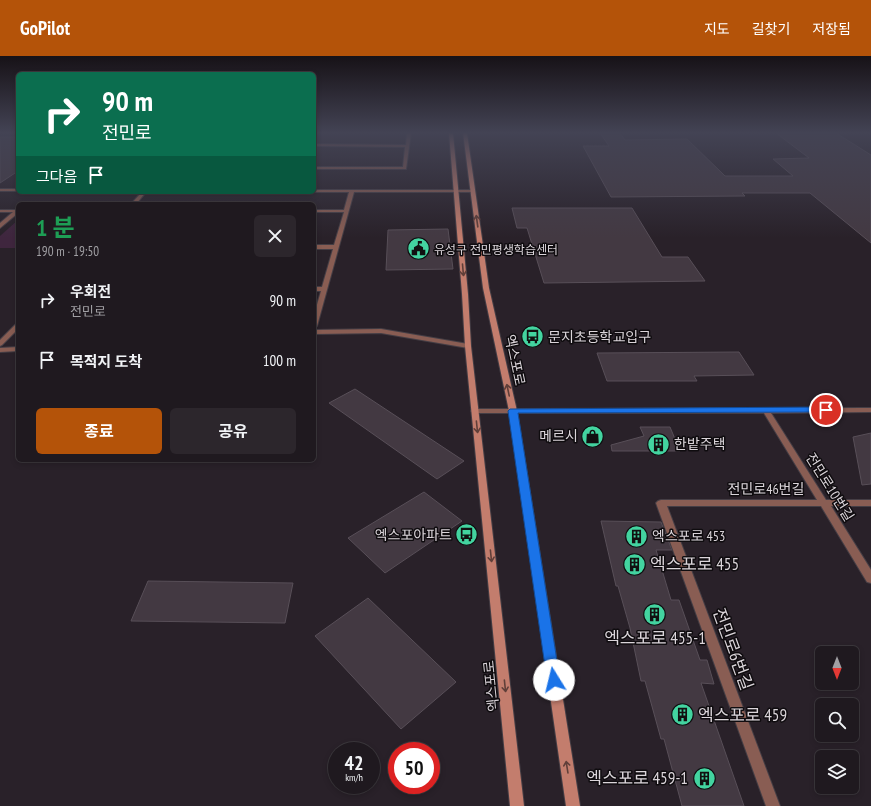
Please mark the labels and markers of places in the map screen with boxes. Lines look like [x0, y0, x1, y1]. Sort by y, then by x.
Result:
public building icon: 유성구 전민평생학습센터 [406, 236, 432, 262]
place label: 유성구 전민평생학습센터 [434, 242, 558, 257]
bus stop icon: 문지초등학교입구 [520, 324, 546, 350]
place label: 문지초등학교입구 [548, 328, 651, 346]
pin [809, 393, 843, 427]
shop icon: 메르시 [580, 423, 606, 449]
place label: 메르시 [539, 427, 578, 445]
building icon: 한밭주택 [645, 431, 671, 457]
place label: 한밭주택 [674, 435, 726, 453]
bus stop icon: 엑스포아파트 [454, 522, 480, 548]
building icon: 엑스포로 453 [623, 523, 649, 549]
place label: 엑스포아파트 [375, 526, 452, 544]
place label: 엑스포로 453 [652, 527, 725, 545]
building icon: 엑스포로 455 [622, 551, 648, 577]
place label: 엑스포로 455 [650, 553, 739, 575]
building icon: 엑스포로 455-1 [642, 601, 668, 627]
place label: 엑스포로 455-1 [604, 627, 706, 649]
building icon: 엑스포로 459 [670, 702, 696, 728]
place label: 엑스포로 459 [698, 704, 787, 726]
building icon: 엑스포로 459-1 [691, 765, 717, 791]
place label: 엑스포로 459-1 [586, 767, 688, 789]

